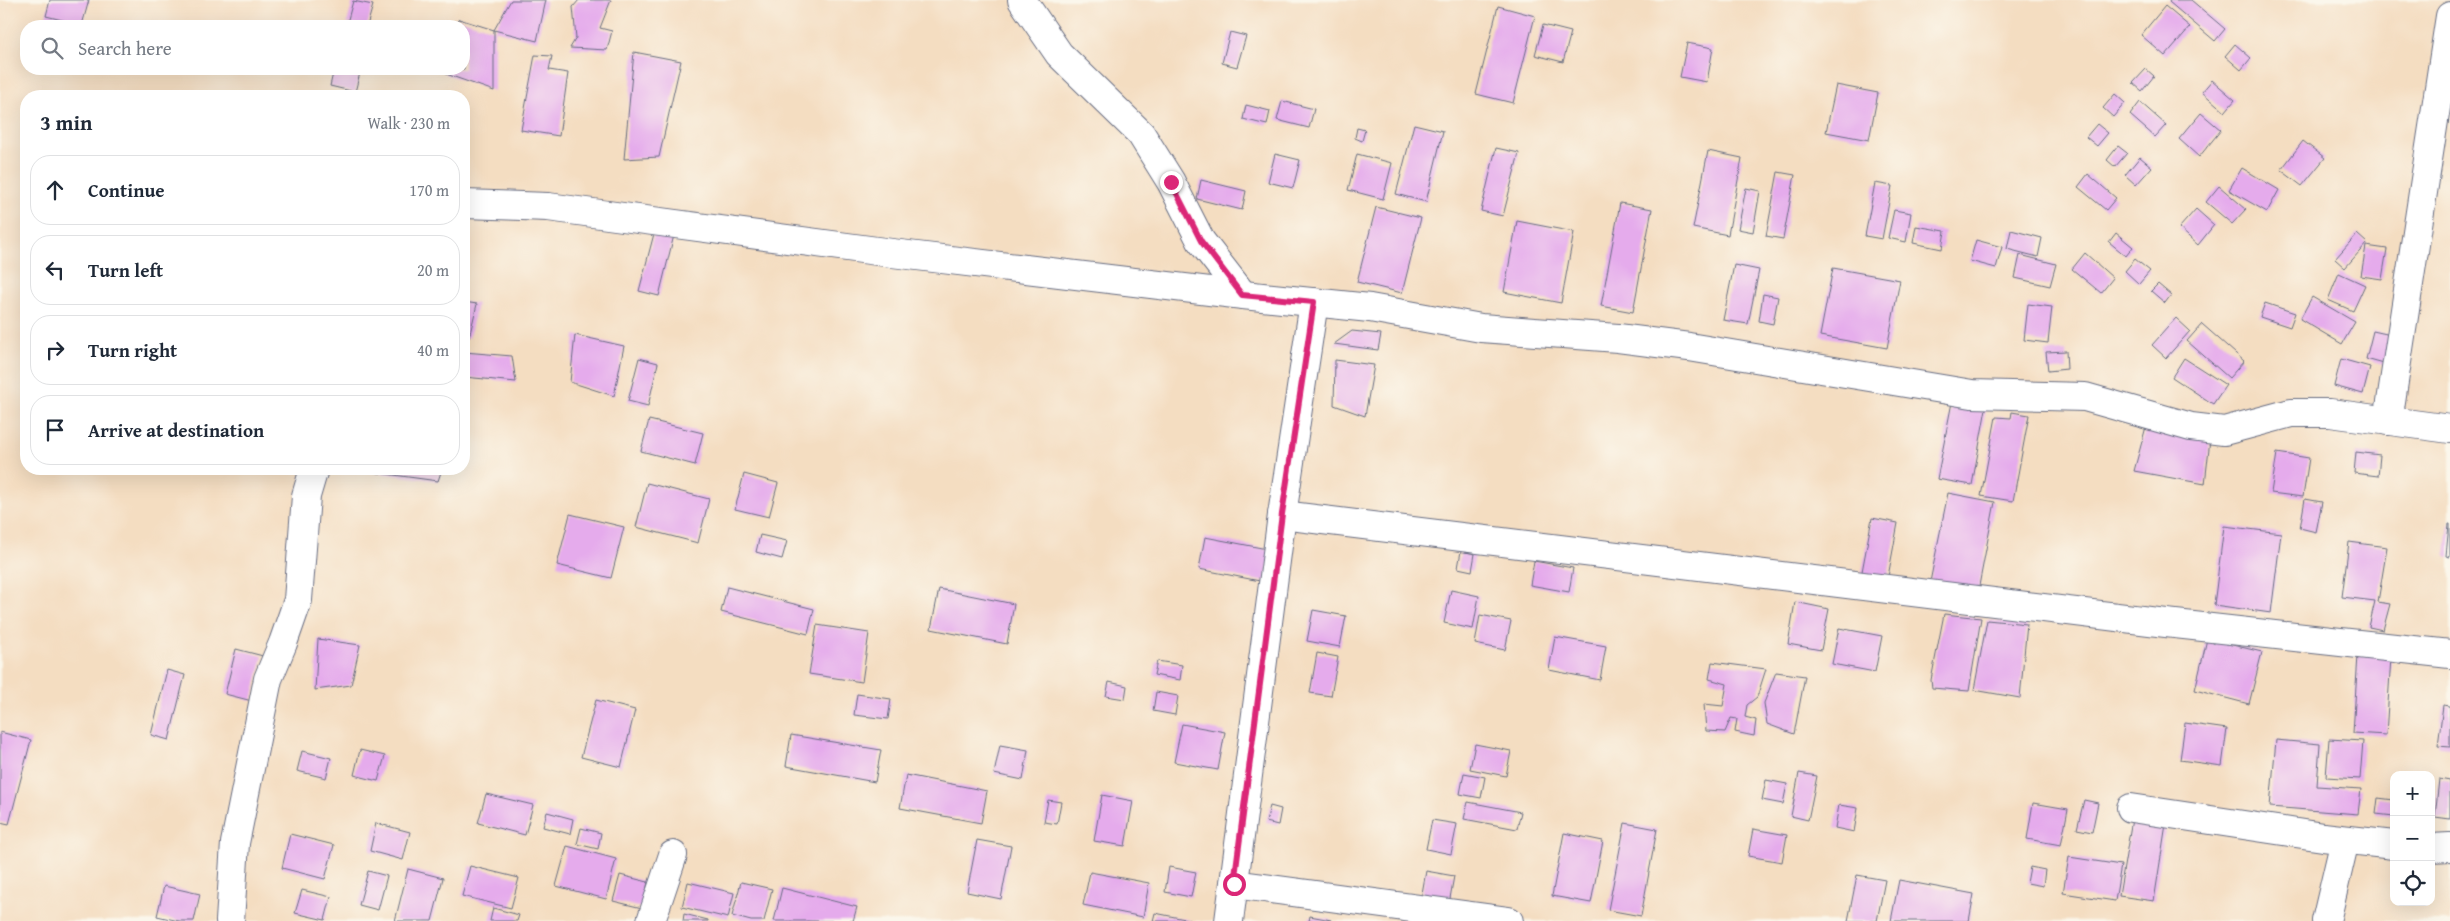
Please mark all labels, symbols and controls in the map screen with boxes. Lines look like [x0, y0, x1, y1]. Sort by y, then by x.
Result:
search box [20, 20, 470, 75]
icon: search [38, 34, 66, 62]
text: Search here [78, 34, 172, 62]
text: 3 min [40, 107, 92, 138]
text: Walk · 230 m [367, 111, 450, 135]
route end [1160, 171, 1183, 194]
icon: ahead [41, 176, 69, 204]
text: Continue [88, 176, 165, 204]
text: 170 m [409, 178, 449, 202]
icon: left [41, 256, 69, 284]
text: Turn left [88, 256, 163, 284]
text: 20 m [417, 258, 449, 282]
icon: right [41, 336, 69, 364]
text: Turn right [88, 336, 177, 364]
text: 40 m [417, 338, 449, 362]
icon: arrive [41, 416, 69, 444]
text: Arrive at destination [88, 416, 264, 444]
map controls [2390, 771, 2435, 906]
button: + [2390, 771, 2435, 816]
button: − [2390, 816, 2435, 861]
button: locate [2390, 861, 2435, 906]
route start [1223, 873, 1246, 896]

